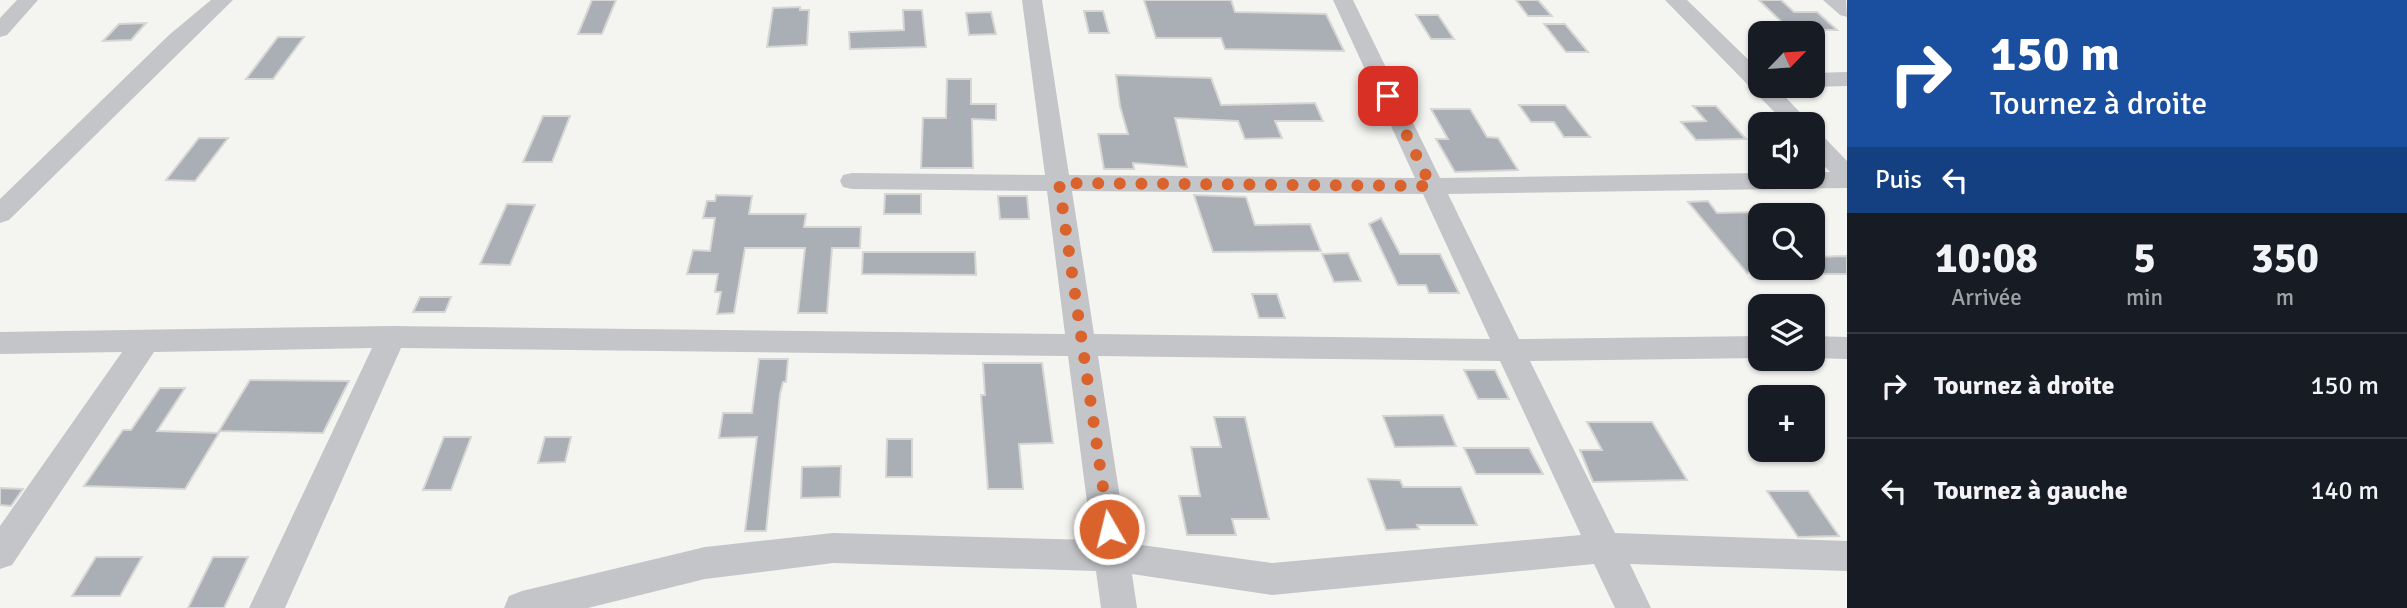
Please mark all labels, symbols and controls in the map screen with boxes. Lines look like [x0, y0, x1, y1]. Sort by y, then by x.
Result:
north arrow [1748, 21, 1825, 98]
map controls [1748, 21, 1825, 462]
text: 150 m [1990, 24, 2120, 84]
icon: right [1875, 28, 1966, 119]
pin [1358, 66, 1418, 126]
icon: arrive [1369, 77, 1407, 115]
text: Tournez à droite [1990, 84, 2207, 123]
button: sound [1748, 112, 1825, 189]
icon: left [1936, 161, 1974, 199]
text: Puis [1875, 164, 1922, 196]
button: search [1748, 203, 1825, 280]
text: 10:08 [1935, 233, 2038, 284]
text: 5 [2133, 233, 2156, 284]
text: 350 [2251, 233, 2319, 284]
text: Arrivée [1951, 283, 2022, 312]
text: min [2126, 283, 2163, 312]
text: m [2276, 283, 2294, 312]
button: layers [1748, 294, 1825, 371]
icon: right [1875, 367, 1913, 405]
text: Tournez à droite [1934, 370, 2114, 402]
text: 150 m [2310, 370, 2379, 402]
button: + [1748, 385, 1825, 462]
icon: left [1875, 472, 1913, 510]
text: Tournez à gauche [1934, 475, 2128, 507]
text: 140 m [2310, 475, 2379, 507]
position arrow [1072, 492, 1146, 566]

